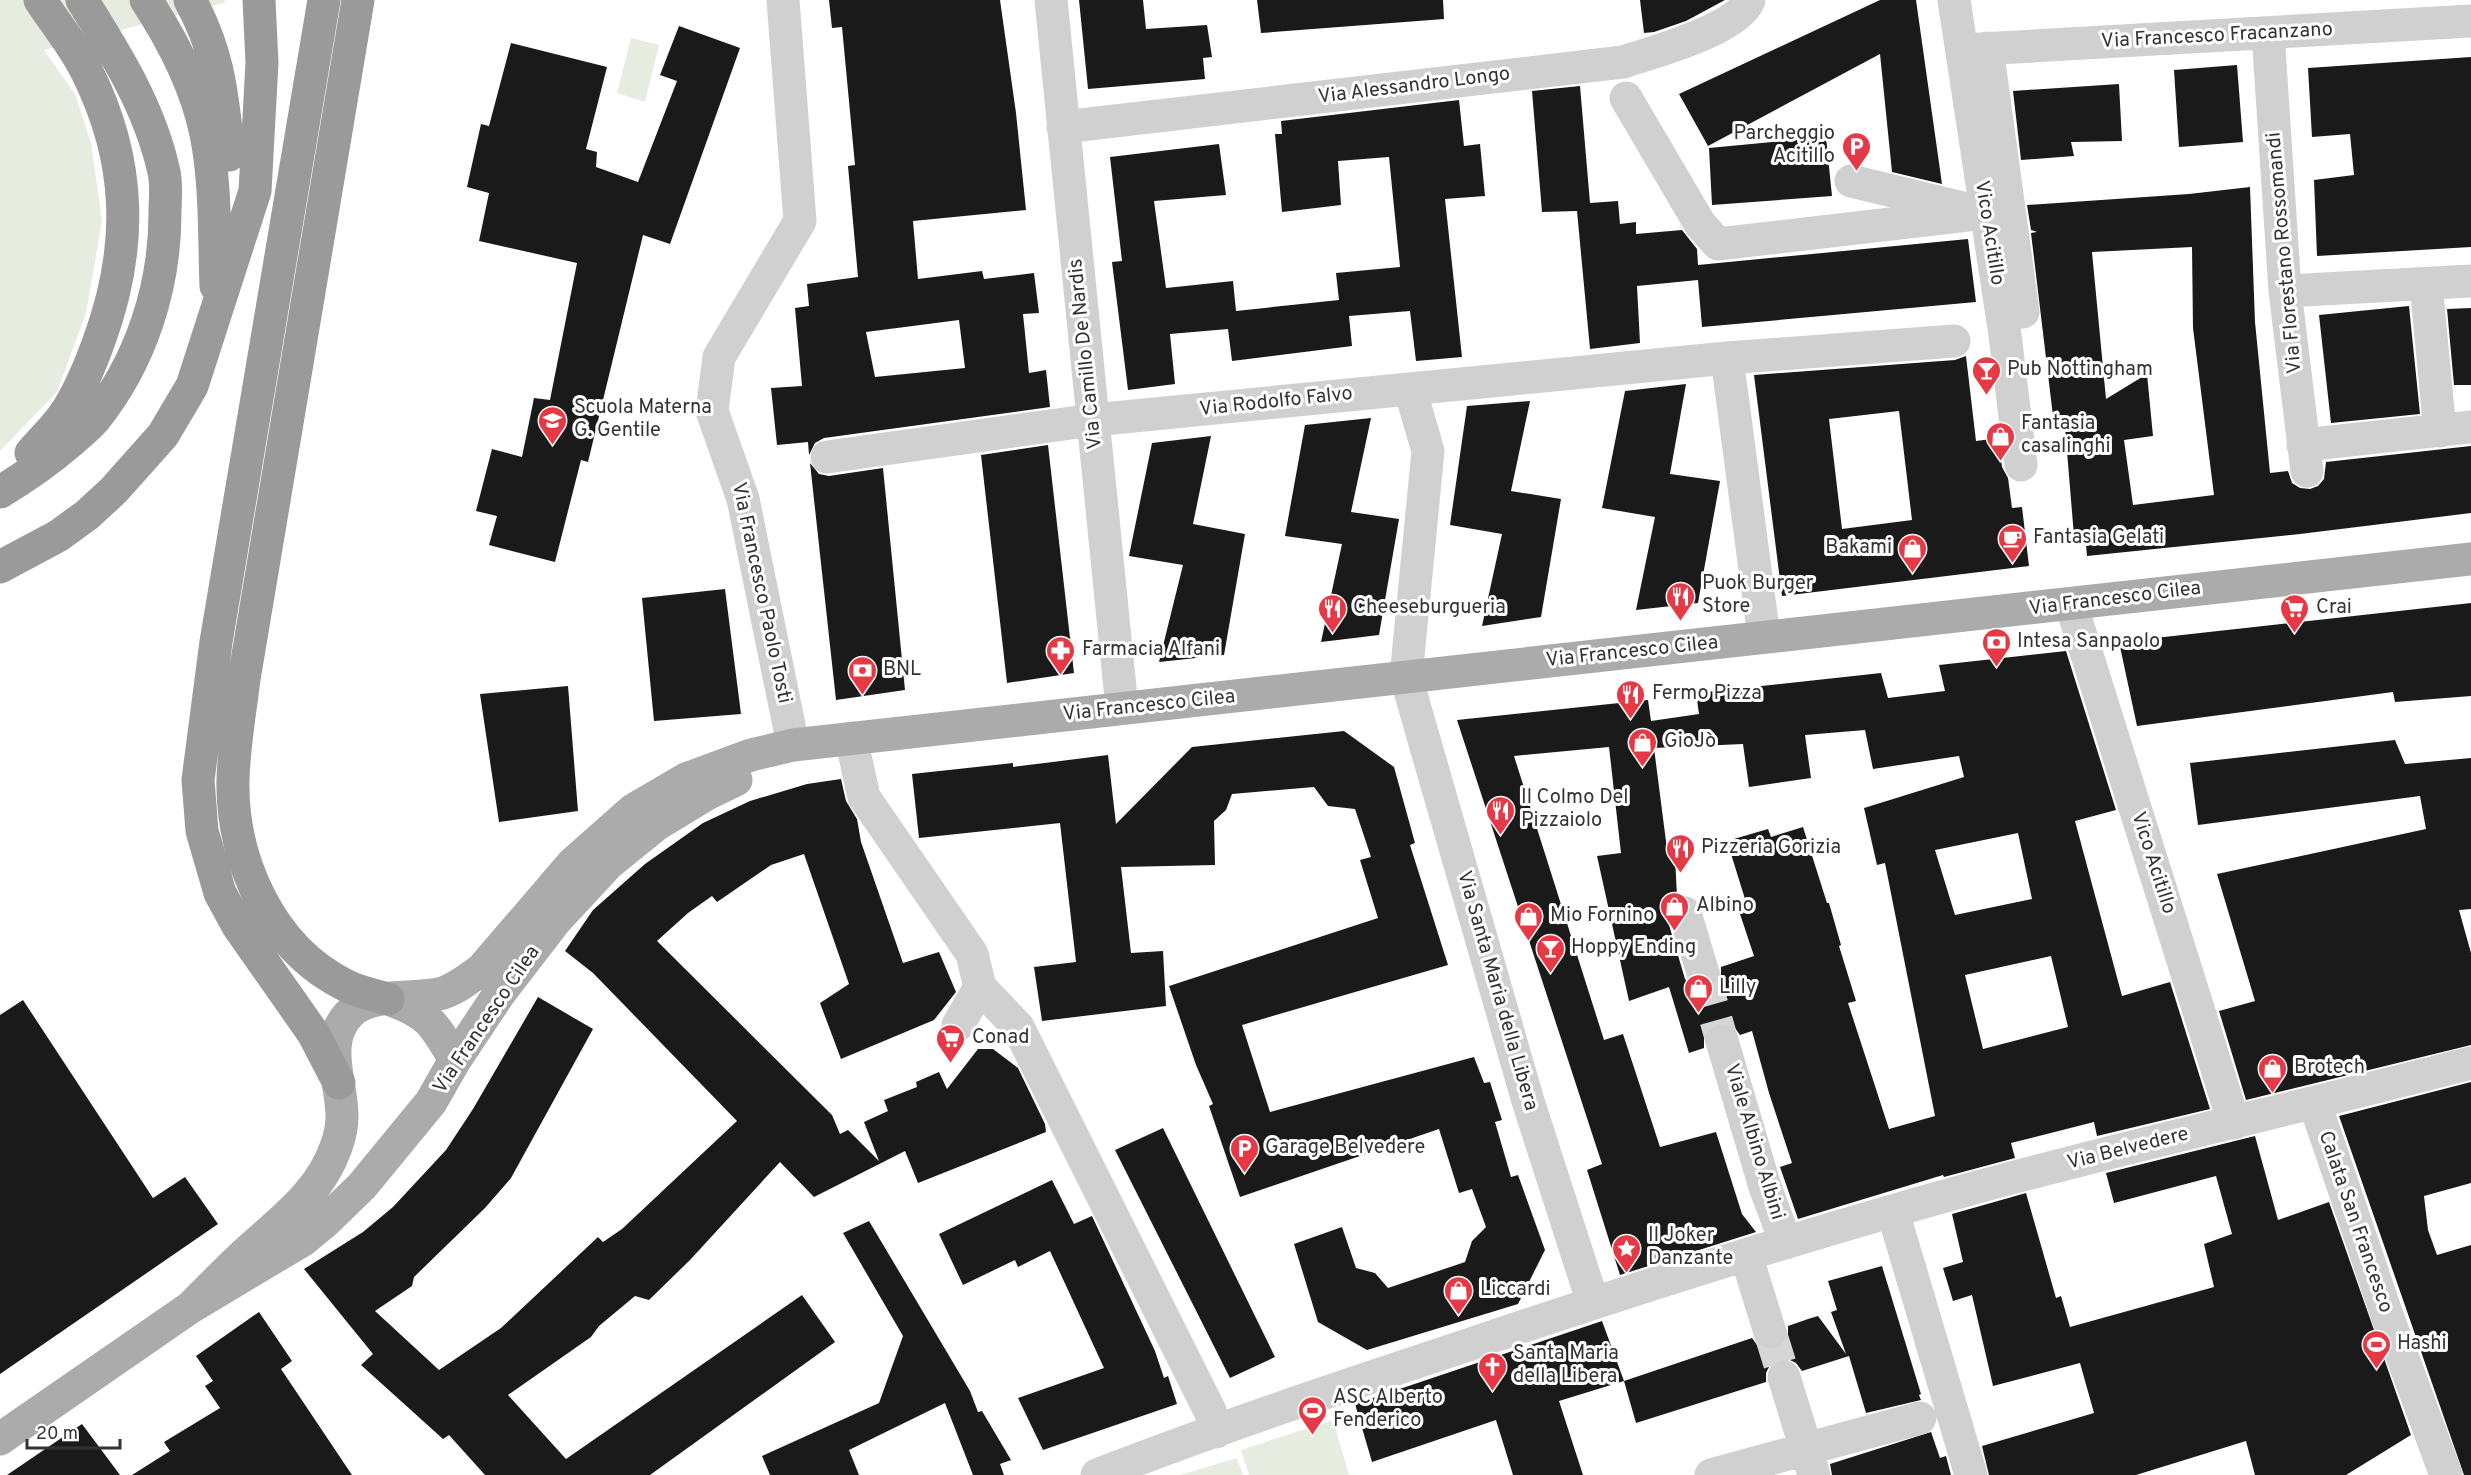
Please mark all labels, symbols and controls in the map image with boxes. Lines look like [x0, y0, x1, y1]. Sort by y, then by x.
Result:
street label: Via Francesco Fracanzano [2100, 17, 2334, 55]
street label: Via Alessandro Longo [1316, 61, 1512, 111]
place label: Parcheggio Acitillo [1733, 121, 1835, 170]
parking icon: Parcheggio Acitillo [1840, 130, 1872, 172]
street label: Via Florestano Rossomandi [2261, 131, 2309, 375]
street label: Vico Acitillo [1968, 179, 2010, 287]
street label: Via Camillo De Nardis [1063, 257, 1109, 451]
bar icon: Pub Nottingham [1970, 354, 2002, 396]
place label: Pub Nottingham [2007, 357, 2153, 383]
street label: Via Rodolfo Falvo [1198, 381, 1354, 423]
place label: Scuola Materna G. Gentile [574, 395, 712, 444]
school or university icon: Scuola Materna G. Gentile [537, 404, 569, 446]
place label: Fantasia casalinghi [2021, 411, 2111, 460]
shop icon: Fantasia casalinghi [1984, 420, 2016, 462]
street label: Via Francesco Paolo Tosti [725, 480, 797, 706]
cafe icon: Fantasia Gelati [1996, 522, 2028, 564]
place label: Fantasia Gelati [2033, 525, 2164, 551]
shop icon: Bakami [1897, 532, 1929, 574]
place label: Bakami [1825, 535, 1892, 561]
place label: Puok Burger Store [1702, 571, 1814, 620]
street label: Via Francesco Cilea [2027, 576, 2203, 622]
restaurant icon: Puok Burger Store [1665, 580, 1697, 622]
restaurant icon: Cheeseburgueria [1316, 592, 1348, 634]
supermarket icon: Crai [2279, 592, 2311, 634]
place label: Cheeseburgueria [1353, 595, 1506, 621]
place label: Crai [2316, 595, 2352, 621]
bank icon: Intesa Sanpaolo [1980, 626, 2012, 668]
place label: Intesa Sanpaolo [2017, 629, 2160, 655]
street label: Via Francesco Cilea [1545, 630, 1719, 674]
pharmacy icon: Farmacia Alfani [1045, 634, 1077, 676]
place label: Farmacia Alfani [1082, 637, 1220, 663]
bank icon: BNL [846, 654, 878, 696]
place label: BNL [883, 657, 921, 683]
restaurant icon: Fermo Pizza [1615, 678, 1647, 720]
place label: Fermo Pizza [1652, 681, 1762, 707]
street label: Via Francesco Cilea [1062, 684, 1236, 728]
shop icon: GioJò [1627, 726, 1659, 768]
place label: GioJò [1664, 729, 1716, 755]
place label: Il Colmo Del Pizzaiolo [1521, 785, 1629, 834]
restaurant icon: Il Colmo Del Pizzaiolo [1484, 794, 1516, 836]
street label: Vico Acitillo [2124, 809, 2182, 917]
restaurant icon: Pizzeria Gorizia [1664, 832, 1696, 874]
place label: Pizzeria Gorizia [1701, 835, 1841, 861]
street label: Via Santa Maria della Libera [1450, 868, 1544, 1114]
shop icon: Albino [1659, 890, 1691, 932]
place label: Albino [1696, 893, 1754, 919]
shop icon: Mio Fornino [1513, 900, 1545, 942]
place label: Mio Fornino [1550, 903, 1654, 929]
bar icon: Hoppy Ending [1534, 932, 1566, 974]
place label: Hoppy Ending [1571, 935, 1696, 961]
street label: Via Francesco Cilea [428, 941, 546, 1099]
shop icon: Lilly [1682, 972, 1714, 1014]
place label: Lilly [1719, 975, 1756, 1001]
supermarket icon: Conad [935, 1022, 967, 1064]
place label: Conad [972, 1025, 1030, 1051]
shop icon: Brotech [2257, 1052, 2289, 1094]
place label: Brotech [2294, 1055, 2365, 1081]
street label: Viale Albino Albini [1718, 1061, 1790, 1223]
street label: Via Belvedere [2065, 1121, 2191, 1177]
street label: Calata San Francesco [2312, 1128, 2398, 1316]
parking icon: Garage Belvedere [1228, 1132, 1260, 1174]
place label: Garage Belvedere [1265, 1135, 1425, 1161]
place label: Il Joker Danzante [1648, 1223, 1733, 1272]
place icon: Il Joker Danzante [1611, 1232, 1643, 1274]
shop icon: Liccardi [1443, 1274, 1475, 1316]
place label: Liccardi [1480, 1277, 1551, 1303]
sports icon: Hashi [2360, 1328, 2392, 1370]
place label: Hashi [2397, 1331, 2447, 1357]
place label: Santa Maria della Libera [1513, 1341, 1619, 1390]
church icon: Santa Maria della Libera [1476, 1350, 1508, 1392]
place label: ASC Alberto Fenderico [1333, 1385, 1443, 1434]
sports icon: ASC Alberto Fenderico [1296, 1394, 1328, 1436]
scale bar [27, 1412, 120, 1450]
text: 20 m [36, 1423, 78, 1446]

